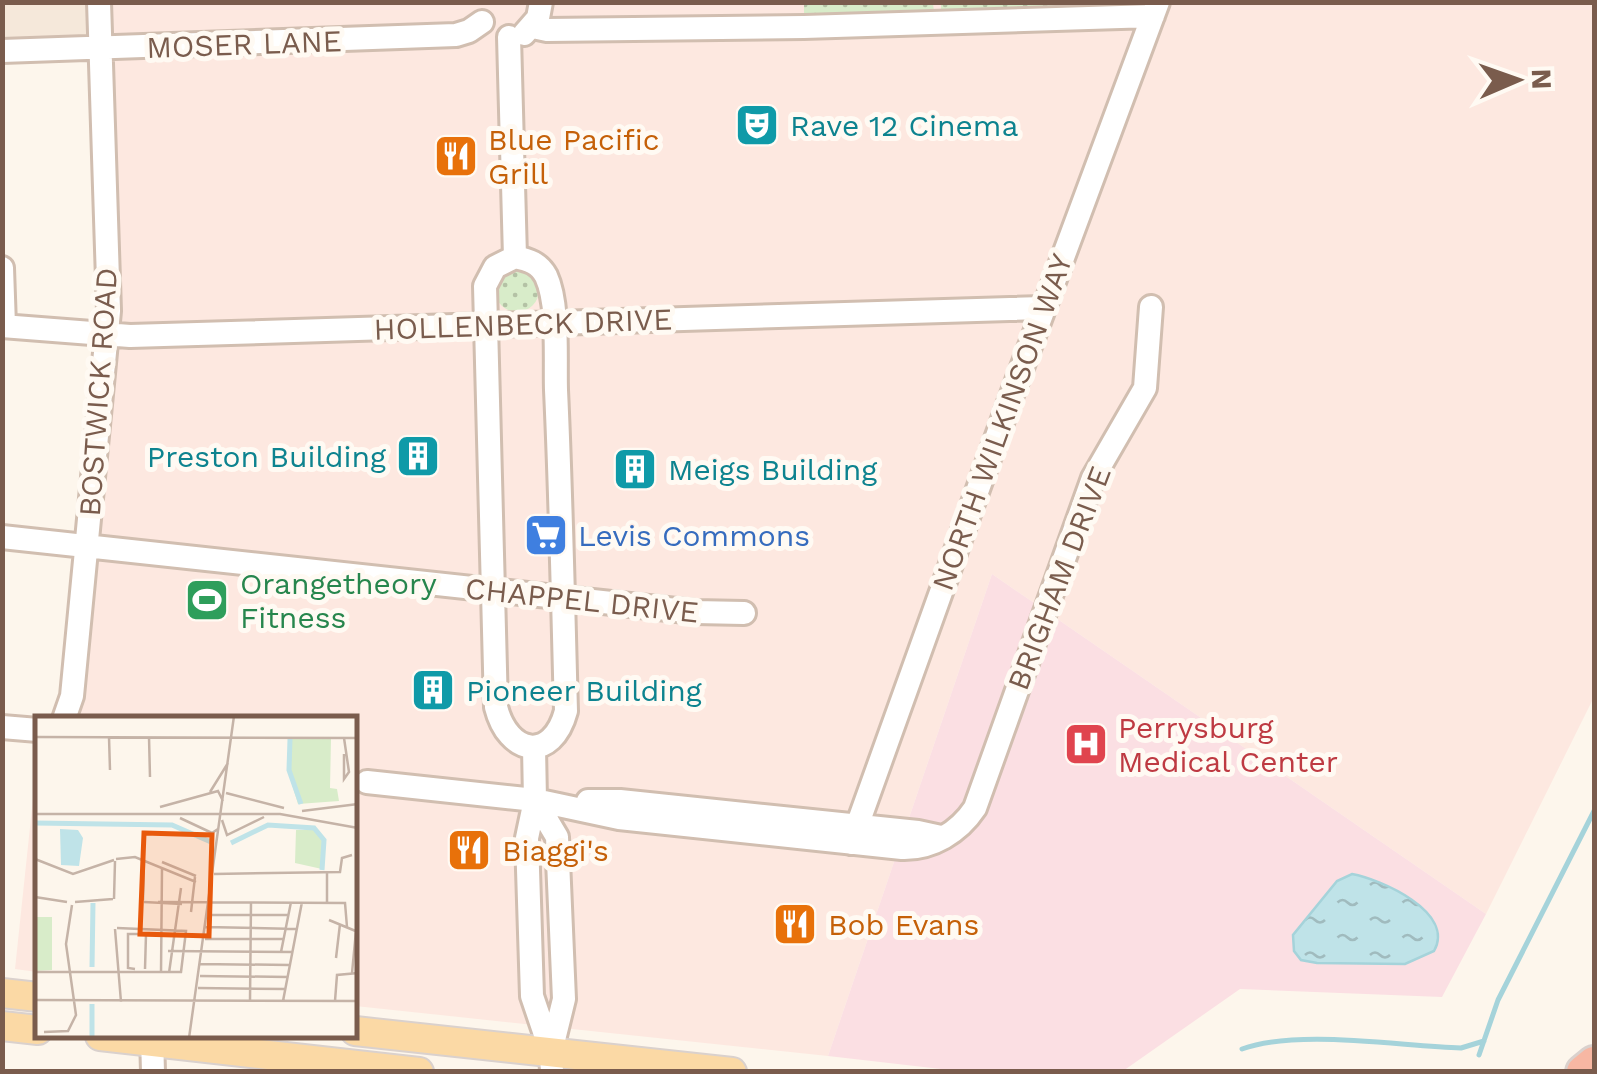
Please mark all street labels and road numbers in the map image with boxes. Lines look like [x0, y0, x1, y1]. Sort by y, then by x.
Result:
street label: MOSER LANE [146, 23, 342, 65]
street label: NORTH WILKINSON WAY [925, 249, 1079, 595]
street label: BOSTWICK ROAD [72, 266, 124, 518]
street label: HOLLENBECK DRIVE [373, 301, 673, 347]
street label: BRIGHAM DRIVE [1000, 461, 1118, 695]
street label: CHAPPEL DRIVE [464, 570, 700, 630]

